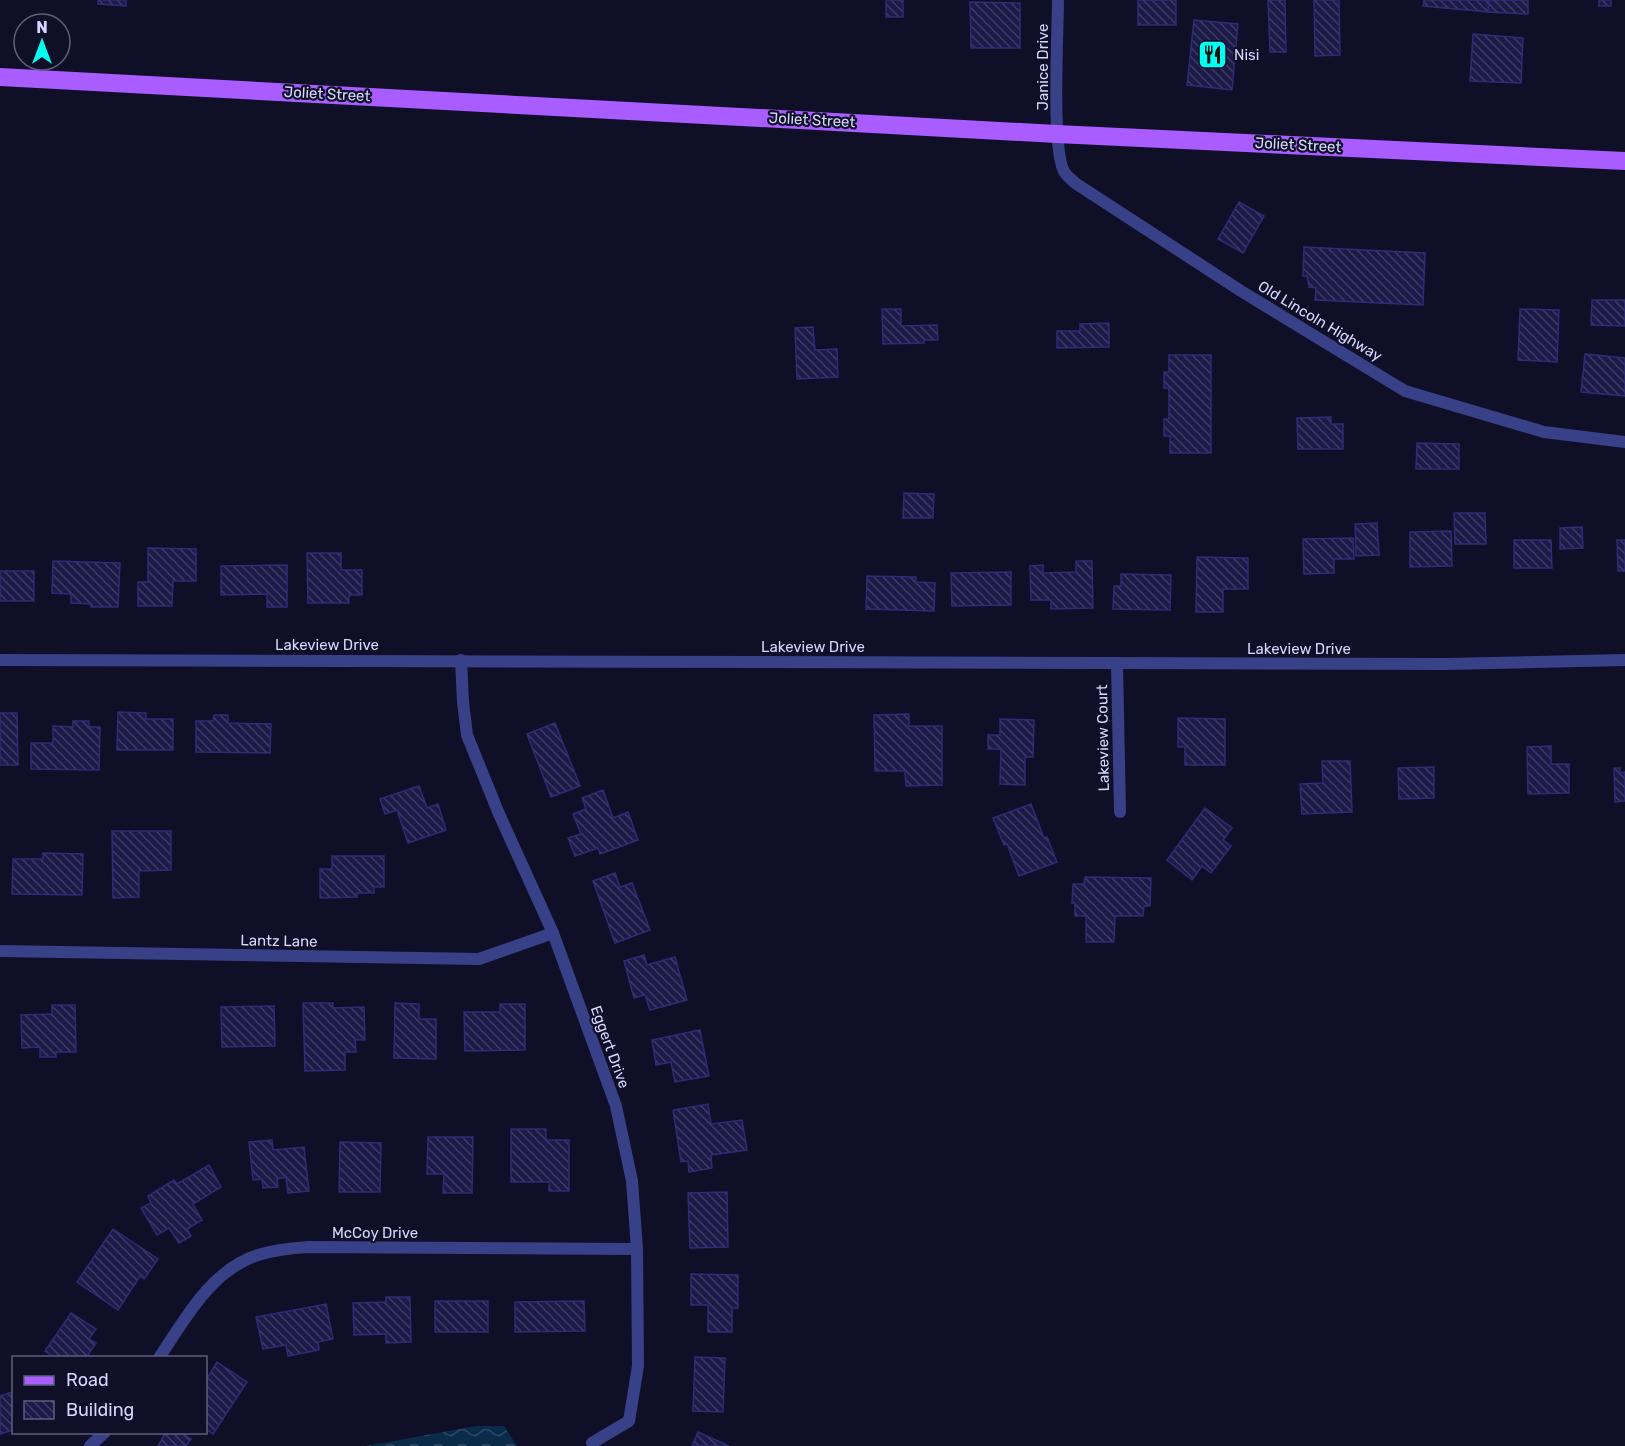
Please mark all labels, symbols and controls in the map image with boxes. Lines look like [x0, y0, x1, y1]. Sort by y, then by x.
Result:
north arrow [12, 12, 72, 72]
text: N [36, 18, 48, 37]
street label: Janice Drive [1034, 24, 1052, 110]
restaurant icon: Nisi [1197, 39, 1229, 71]
place label: Nisi [1234, 46, 1259, 64]
street label: Joliet Street [283, 83, 371, 105]
street label: Joliet Street [768, 109, 856, 131]
street label: Joliet Street [1254, 134, 1342, 156]
street label: Old Lincoln Highway [1255, 277, 1385, 365]
street label: Lakeview Drive [275, 636, 379, 654]
street label: Lakeview Drive [761, 638, 865, 656]
street label: Lakeview Drive [1247, 640, 1351, 658]
street label: Lakeview Court [1093, 684, 1113, 792]
street label: Lantz Lane [240, 931, 318, 951]
street label: Eggert Drive [587, 1003, 633, 1091]
street label: McCoy Drive [332, 1224, 418, 1242]
legend [12, 1356, 207, 1434]
text: Road [66, 1369, 109, 1391]
text: Building [66, 1399, 134, 1421]

